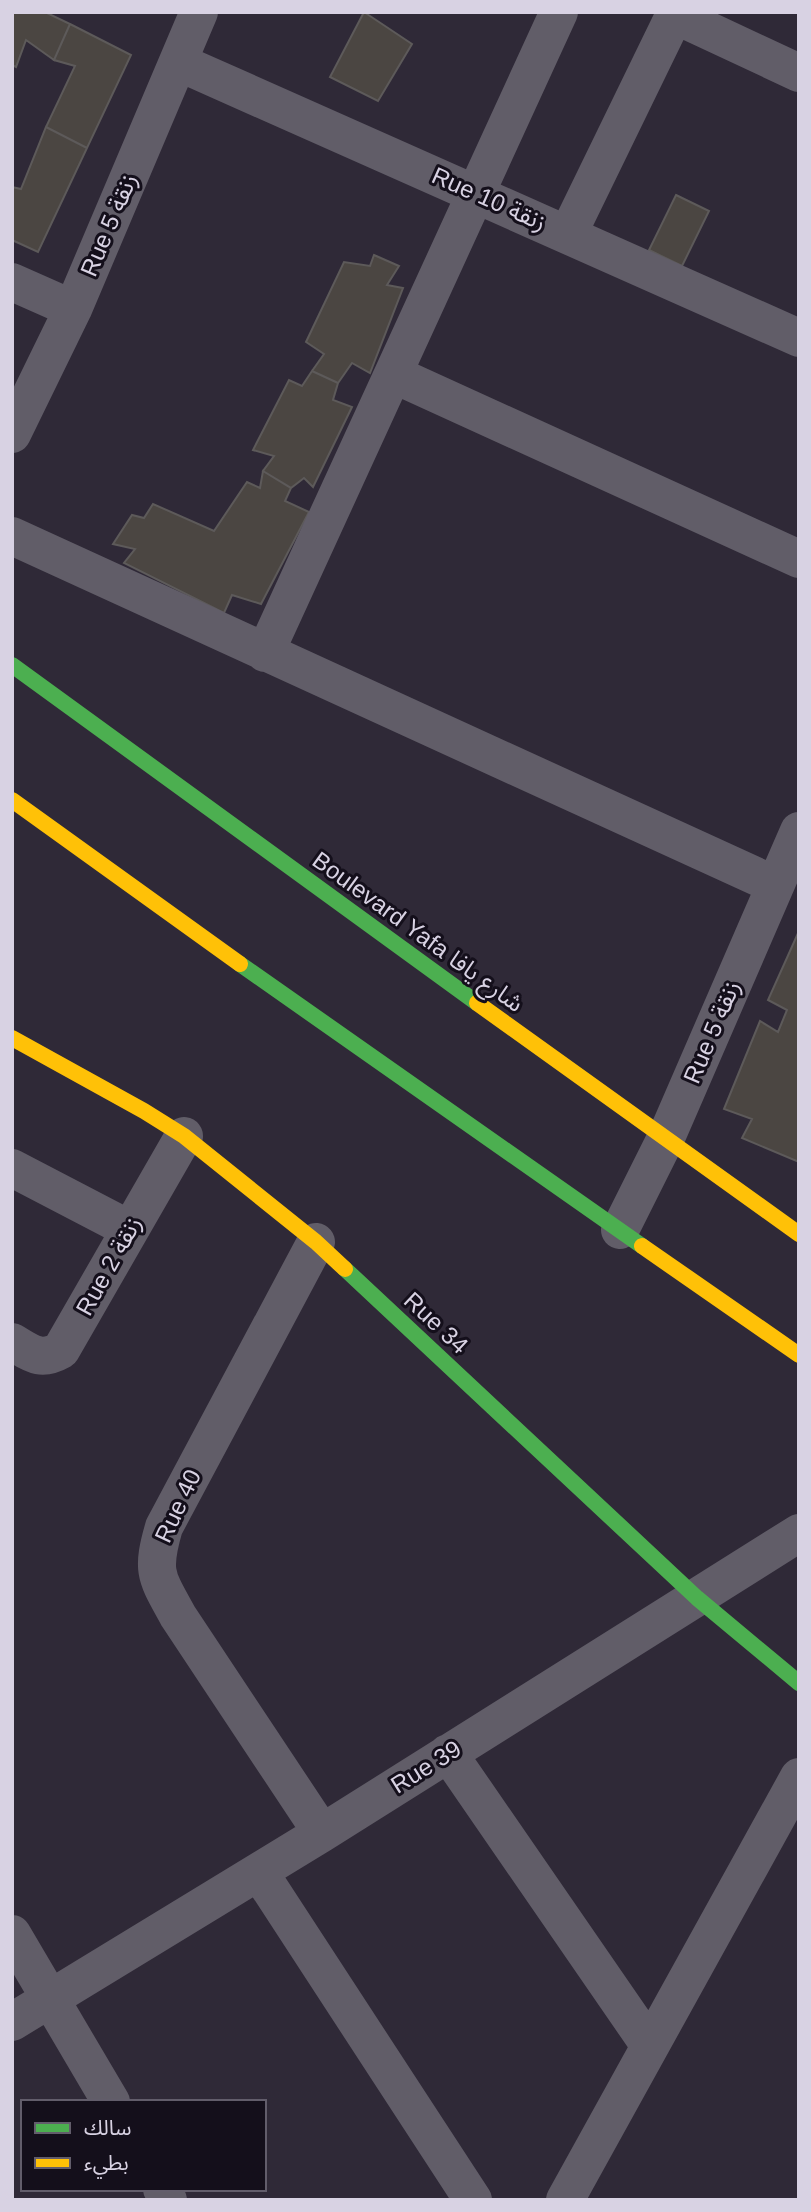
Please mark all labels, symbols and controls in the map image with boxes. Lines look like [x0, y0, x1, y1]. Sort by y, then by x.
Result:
street label: Rue 10 زنقة [428, 161, 550, 237]
street label: Rue 5 زنقة [75, 169, 143, 281]
street label: Boulevard Yafa شارع يافا [305, 846, 529, 1020]
street label: Rue 5 زنقة [678, 976, 746, 1088]
street label: Rue 2 زنقة [70, 1212, 148, 1320]
street label: Rue 34 [399, 1286, 474, 1359]
street label: Rue 40 [149, 1465, 206, 1547]
street label: Rue 39 [386, 1735, 466, 1799]
legend [21, 2100, 266, 2191]
text: سالك [84, 2116, 131, 2139]
text: بطيء [84, 2151, 129, 2179]

